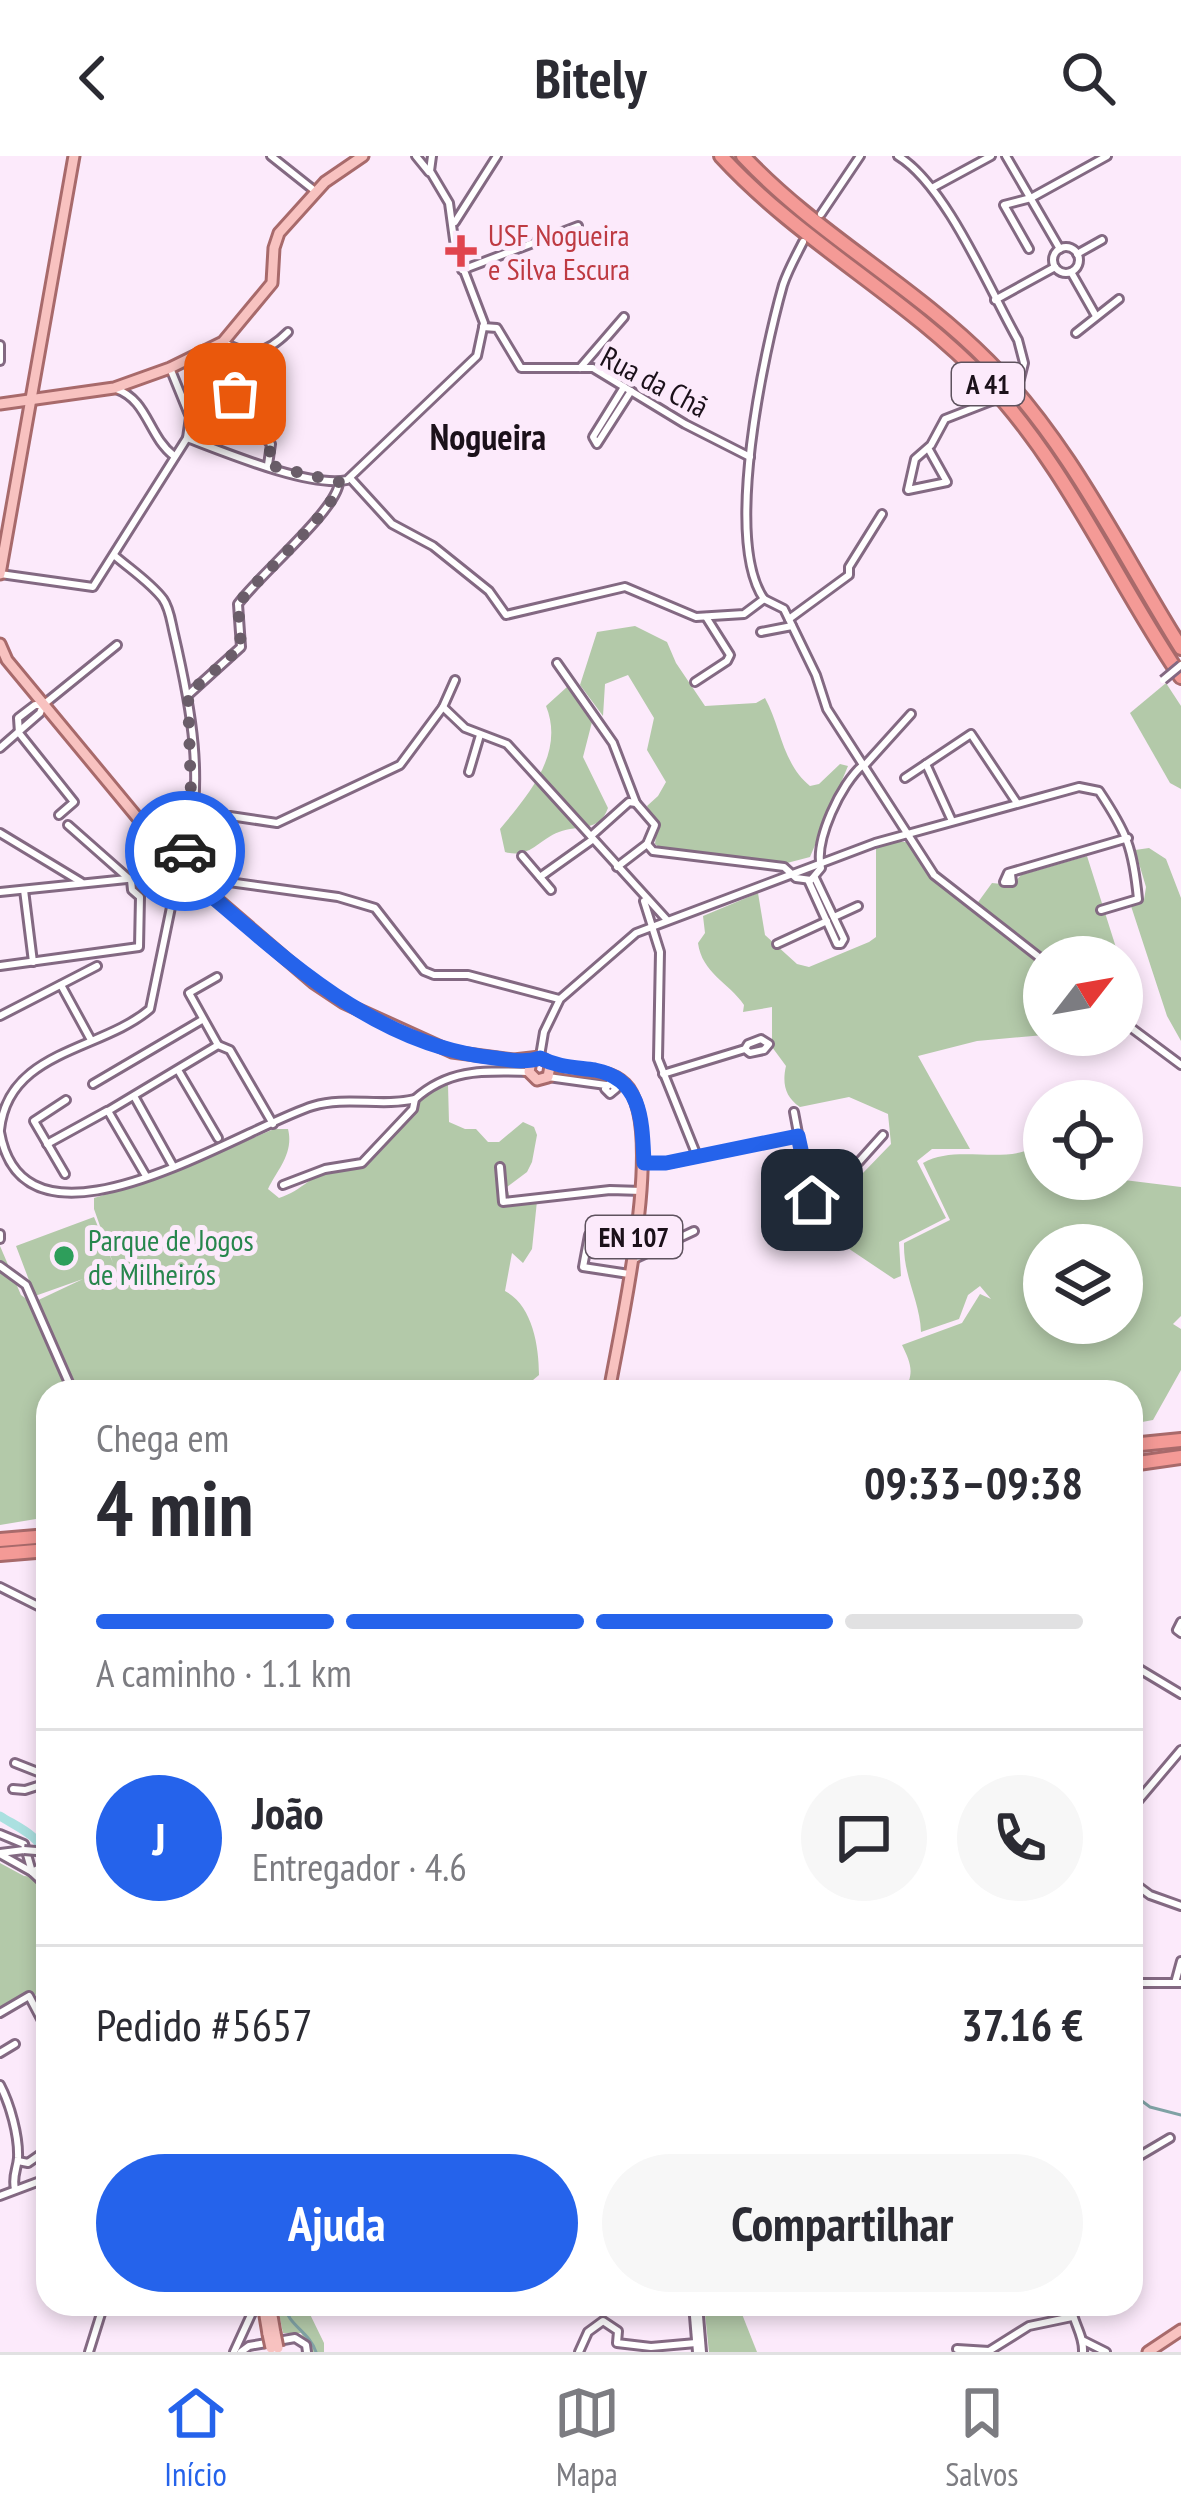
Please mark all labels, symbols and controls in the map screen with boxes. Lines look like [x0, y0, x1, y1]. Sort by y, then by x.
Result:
text: Bitely [534, 43, 647, 113]
icon: back [60, 45, 126, 111]
icon: search [1055, 45, 1121, 111]
place label: USF Nogueira e Silva Escura [488, 215, 630, 288]
marker: USF Nogueira e Silva Escura [445, 235, 477, 267]
street label: Rua da Chã [595, 337, 715, 425]
pin [184, 343, 286, 445]
icon: bag [202, 361, 268, 427]
road number: A 41 [952, 363, 1024, 405]
district label: Nogueira [430, 413, 546, 460]
courier [125, 791, 245, 911]
icon: car [152, 818, 218, 884]
north arrow [1023, 936, 1143, 1056]
map controls [1023, 936, 1143, 1344]
button: locate [1023, 1080, 1143, 1200]
pin [761, 1149, 863, 1251]
icon: home [779, 1167, 845, 1233]
road number: EN 107 [586, 1216, 682, 1258]
place label: Parque de Jogos de Milheirós [88, 1220, 254, 1293]
button: layers [1023, 1224, 1143, 1344]
marker: Parque de Jogos de Milheirós [51, 1243, 77, 1269]
text: Chega em [96, 1412, 229, 1463]
text: 09:33–09:38 [864, 1453, 1083, 1511]
text: 4 min [96, 1457, 254, 1558]
text: A caminho · 1.1 km [96, 1647, 352, 1698]
button: chat [801, 1775, 927, 1901]
button: phone [957, 1775, 1083, 1901]
text: João [252, 1783, 324, 1841]
text: J [152, 1809, 166, 1867]
text: Entregador · 4.6 [252, 1841, 467, 1892]
text: Pedido #5657 [96, 1995, 313, 2053]
text: 37.16 € [961, 1995, 1083, 2053]
button: Ajuda [96, 2154, 578, 2292]
button: Compartilhar [602, 2154, 1083, 2292]
tab: Início [163, 2380, 229, 2495]
tab: Mapa [554, 2380, 620, 2495]
tab: Salvos [945, 2380, 1018, 2495]

